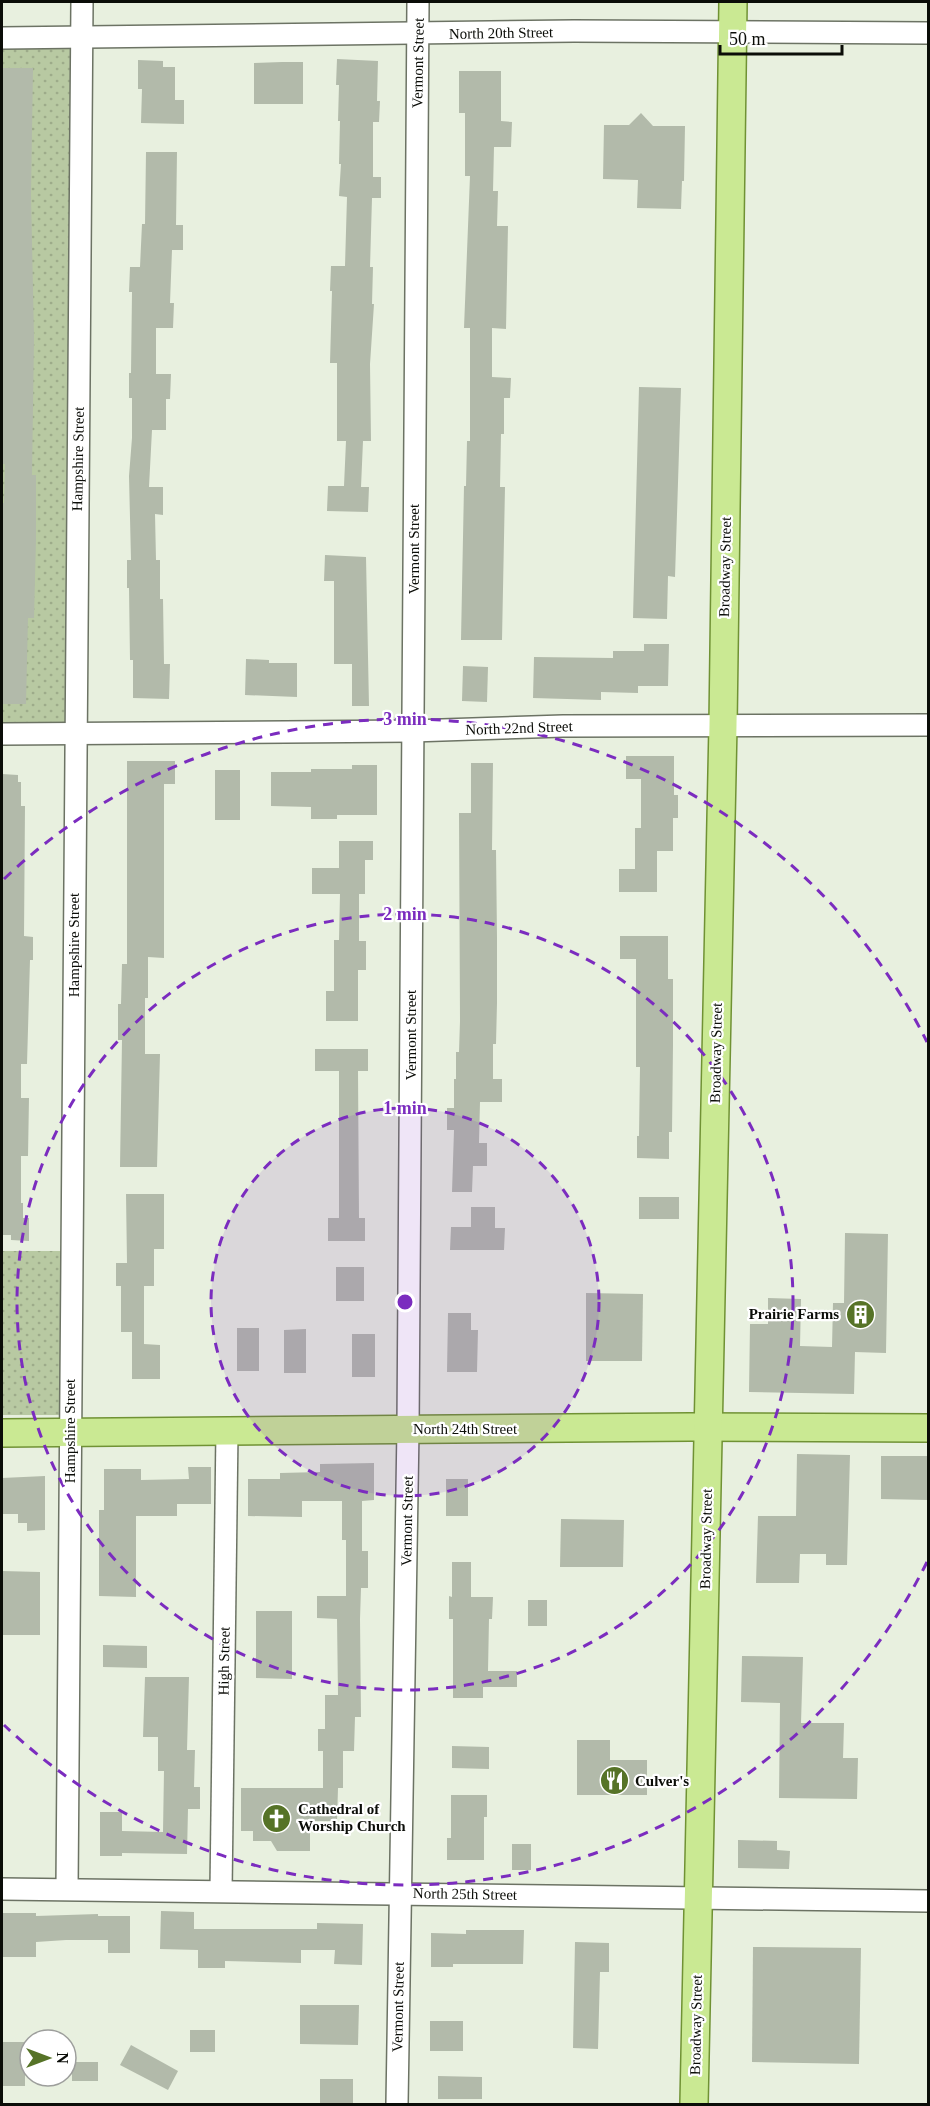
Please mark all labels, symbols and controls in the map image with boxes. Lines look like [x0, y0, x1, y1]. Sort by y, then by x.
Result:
street label: Vermont Street [409, 17, 427, 108]
scale bar [720, 18, 842, 56]
street label: North 20th Street [449, 24, 554, 42]
text: 50 m [729, 29, 766, 49]
street label: Hampshire Street [69, 406, 87, 511]
street label: Vermont Street [406, 503, 422, 594]
street label: Broadway Street [716, 516, 734, 617]
text: 3 min [383, 709, 427, 729]
street label: North 22nd Street [465, 718, 574, 738]
street label: Hampshire Street [66, 892, 82, 997]
text: 2 min [383, 904, 427, 924]
street label: Vermont Street [403, 989, 419, 1080]
street label: Broadway Street [707, 1002, 725, 1103]
text: 1 min [383, 1098, 427, 1118]
centre of rings [395, 1292, 415, 1312]
building icon: Prairie Farms [844, 1298, 876, 1330]
place label: Prairie Farms [749, 1306, 839, 1322]
street label: Hampshire Street [62, 1378, 78, 1483]
street label: North 24th Street [413, 1421, 518, 1437]
street label: Vermont Street [398, 1475, 416, 1566]
street label: Broadway Street [697, 1488, 715, 1589]
street label: High Street [215, 1626, 233, 1696]
restaurant icon: Culver's [598, 1765, 630, 1797]
place label: Culver's [635, 1773, 689, 1789]
place label: Cathedral of Worship Church [298, 1801, 406, 1834]
church icon: Cathedral of Worship Church [261, 1802, 293, 1834]
street label: North 25th Street [413, 1885, 518, 1903]
street label: Vermont Street [389, 1961, 407, 2052]
street label: Broadway Street [687, 1974, 705, 2075]
north arrow [18, 2028, 78, 2088]
text: N [54, 2052, 71, 2064]

